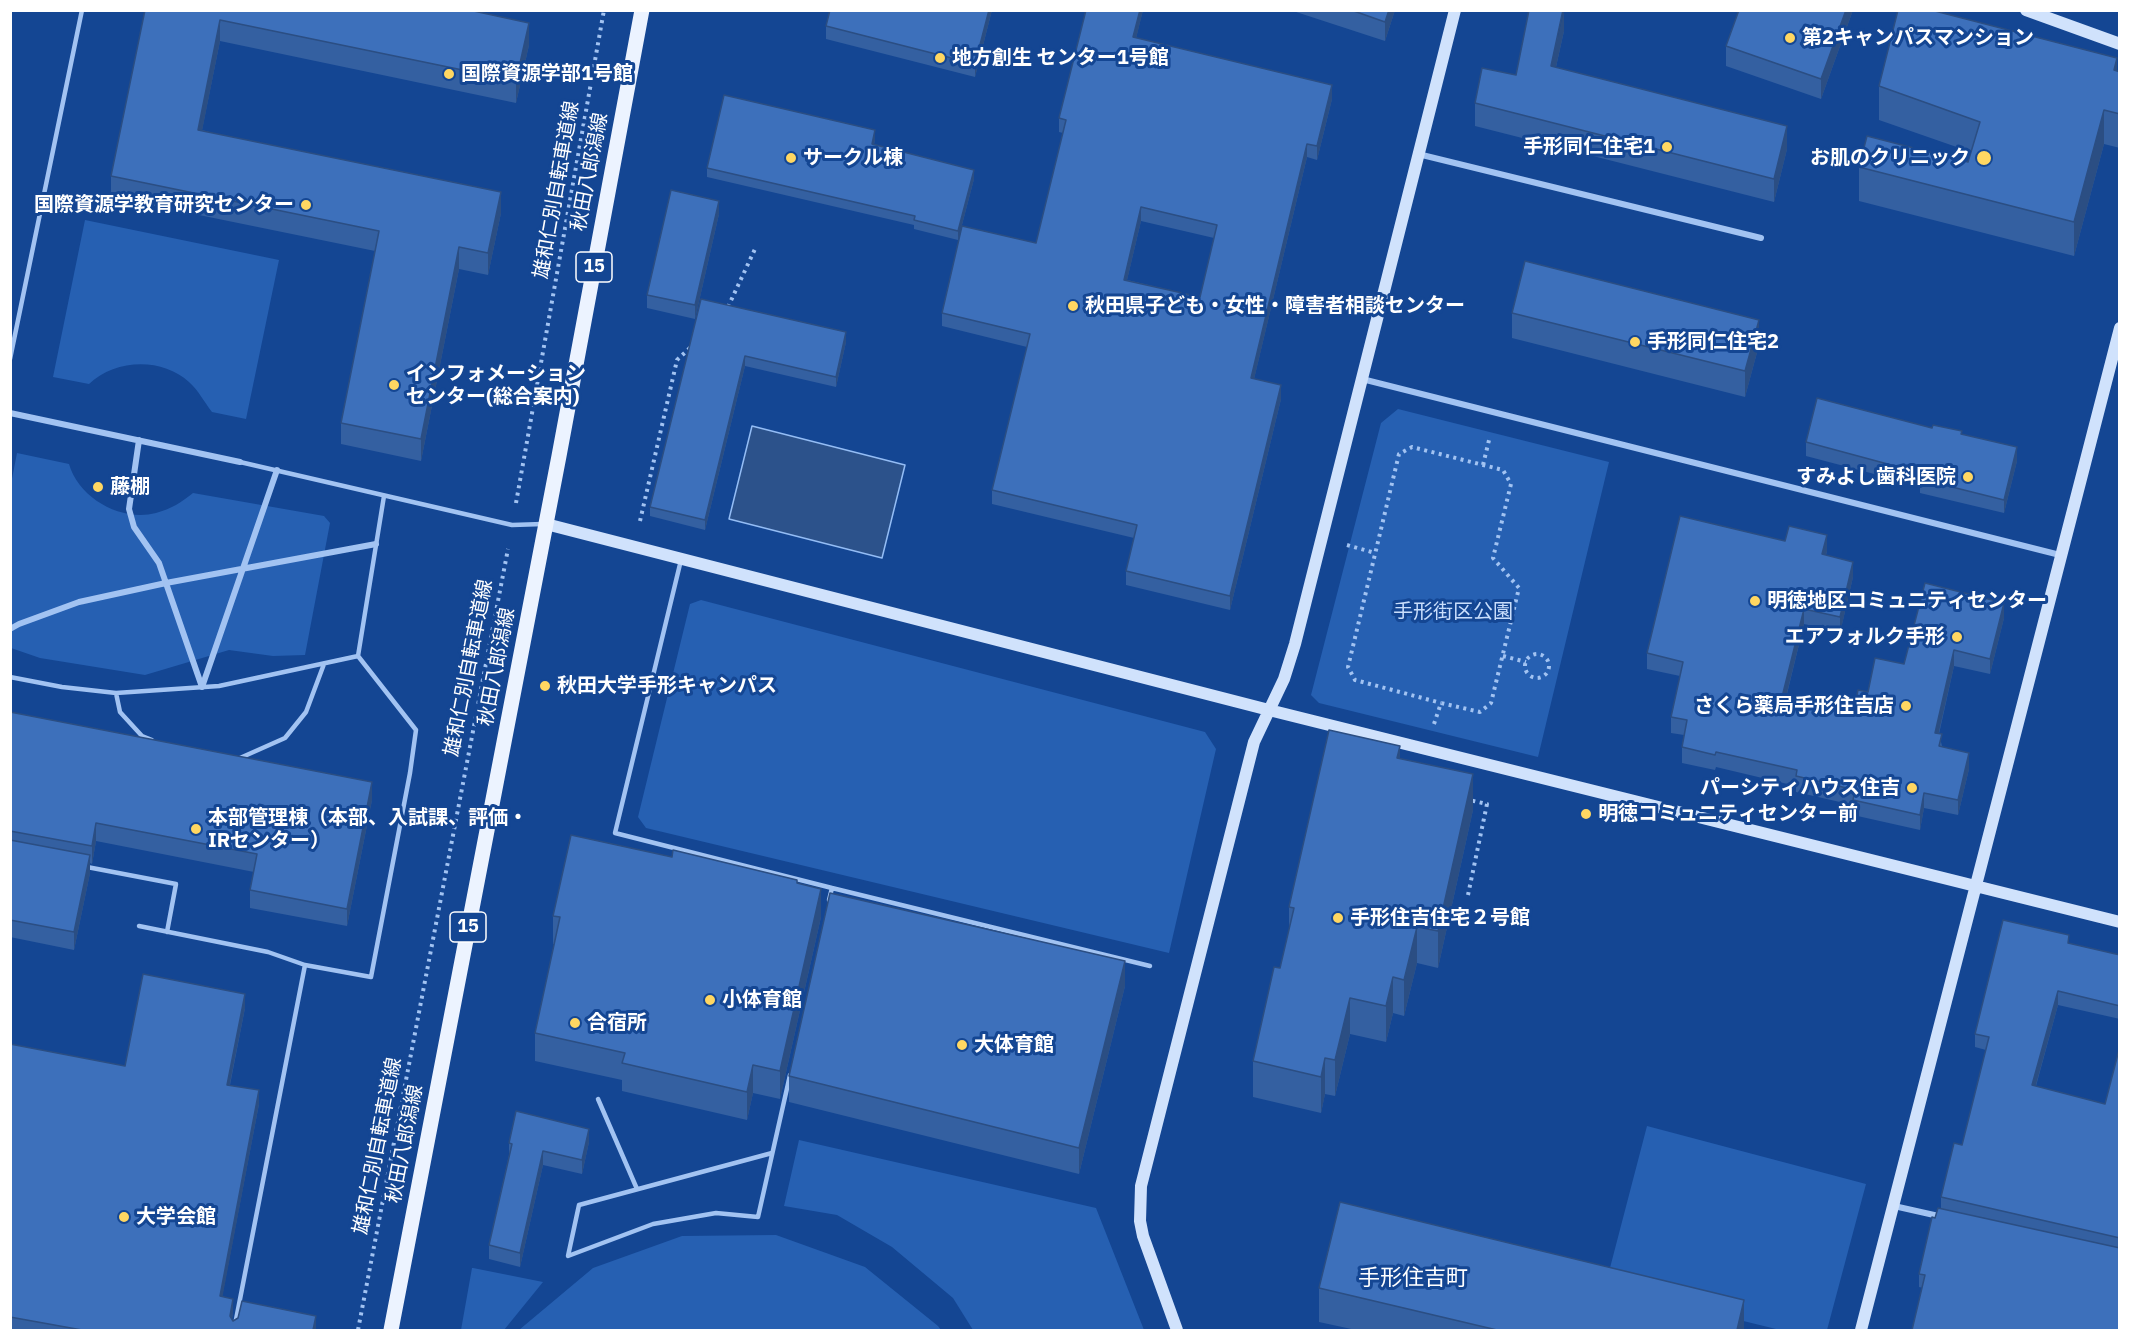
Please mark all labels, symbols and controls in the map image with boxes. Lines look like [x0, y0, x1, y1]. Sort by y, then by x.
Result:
place label: 第2キャンパスマンション [1802, 26, 2034, 50]
marker: 第2キャンパスマンション [1783, 31, 1797, 45]
place label: 地方創生 センター1号館 [952, 46, 1169, 70]
marker: 地方創生 センター1号館 [933, 51, 947, 65]
place label: 国際資源学部1号館 [461, 62, 633, 86]
marker: 国際資源学部1号館 [442, 67, 456, 81]
street label: 雄和仁別自転車道線 [530, 99, 584, 281]
street label: 秋田八郎潟線 [567, 111, 613, 233]
place label: 手形同仁住宅1 [1523, 135, 1655, 159]
marker: 手形同仁住宅1 [1660, 140, 1674, 154]
place label: サークル棟 [803, 146, 903, 170]
place label: お肌のクリニック [1810, 146, 1970, 170]
marker: お肌のクリニック [1975, 149, 1993, 167]
marker: サークル棟 [784, 151, 798, 165]
place label: 国際資源学教育研究センター [34, 193, 294, 217]
marker: 国際資源学教育研究センター [299, 198, 313, 212]
road number: 15 [576, 252, 612, 282]
place label: 秋田県子ども・女性・障害者相談センター [1085, 294, 1465, 318]
marker: 秋田県子ども・女性・障害者相談センター [1066, 299, 1080, 313]
place label: 手形同仁住宅2 [1647, 330, 1779, 354]
marker: 手形同仁住宅2 [1628, 335, 1642, 349]
place label: インフォメーション センター(総合案内) [406, 362, 586, 409]
marker: インフォメーション センター(総合案内) [387, 378, 401, 392]
place label: すみよし歯科医院 [1796, 465, 1956, 489]
marker: すみよし歯科医院 [1961, 470, 1975, 484]
place label: 藤棚 [110, 475, 150, 499]
marker: 藤棚 [91, 480, 105, 494]
street label: 雄和仁別自転車道線 [440, 577, 498, 759]
place label: 明徳地区コミュニティセンター [1767, 589, 2047, 613]
marker: 明徳地区コミュニティセンター [1748, 594, 1762, 608]
park label: 手形街区公園 [1393, 600, 1513, 624]
street label: 秋田八郎潟線 [474, 606, 520, 728]
place label: エアフォルク手形 [1785, 625, 1945, 649]
marker: エアフォルク手形 [1950, 630, 1964, 644]
place label: 秋田大学手形キャンパス [557, 674, 777, 698]
marker: 秋田大学手形キャンパス [538, 679, 552, 693]
place label: さくら薬局手形住吉店 [1694, 694, 1894, 718]
marker: さくら薬局手形住吉店 [1899, 699, 1913, 713]
place label: パーシティハウス住吉 [1700, 776, 1900, 800]
marker: パーシティハウス住吉 [1905, 781, 1919, 795]
place label: 明徳コミュニティセンター前 [1598, 802, 1858, 826]
place label: 本部管理棟（本部、入試課、評価・ IRセンター） [208, 806, 528, 853]
marker: 明徳コミュニティセンター前 [1579, 807, 1593, 821]
marker: 本部管理棟（本部、入試課、評価・ IRセンター） [189, 822, 203, 836]
place label: 手形住吉住宅２号館 [1350, 906, 1530, 930]
marker: 手形住吉住宅２号館 [1331, 911, 1345, 925]
road number: 15 [450, 912, 486, 942]
place label: 小体育館 [722, 988, 802, 1012]
marker: 小体育館 [703, 993, 717, 1007]
place label: 合宿所 [587, 1011, 647, 1035]
marker: 合宿所 [568, 1016, 582, 1030]
place label: 大体育館 [974, 1033, 1054, 1057]
marker: 大体育館 [955, 1038, 969, 1052]
street label: 雄和仁別自転車道線 [349, 1055, 407, 1237]
street label: 秋田八郎潟線 [382, 1083, 428, 1205]
place label: 大学会館 [136, 1205, 216, 1229]
marker: 大学会館 [117, 1210, 131, 1224]
district label: 手形住吉町 [1358, 1266, 1468, 1292]

